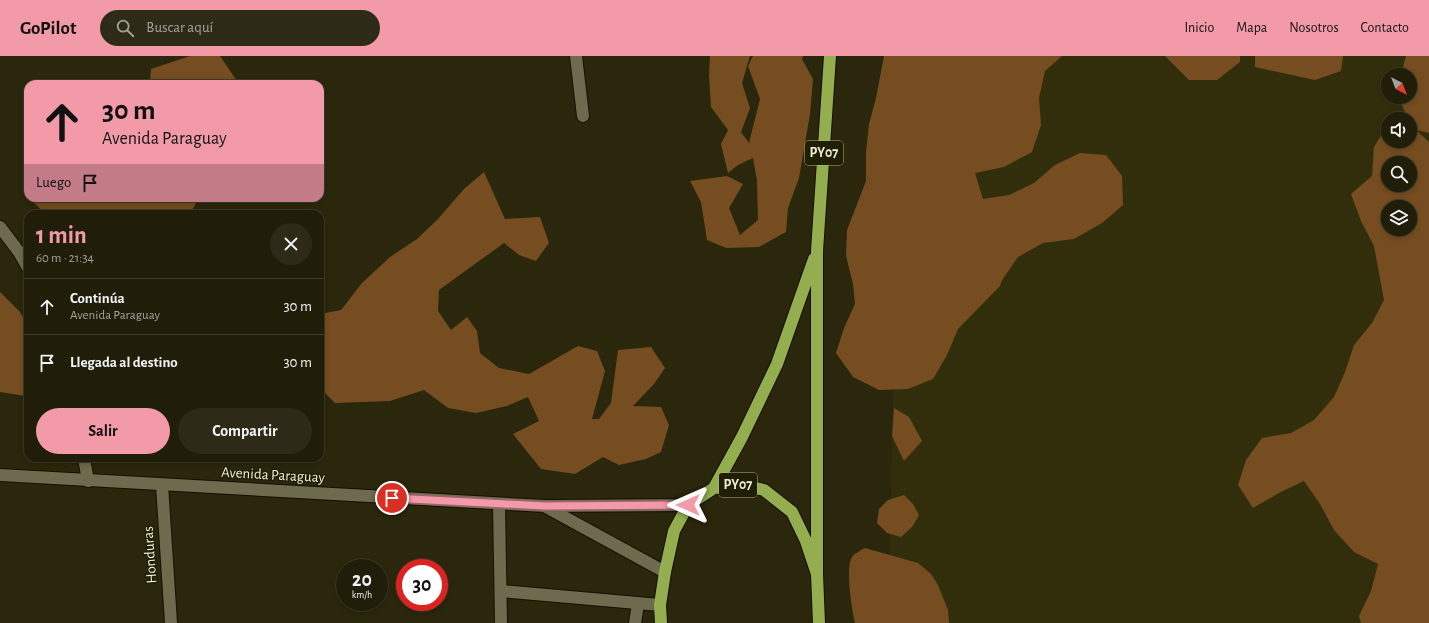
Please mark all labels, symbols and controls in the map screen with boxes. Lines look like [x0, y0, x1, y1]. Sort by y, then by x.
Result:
search box [100, 10, 380, 46]
icon: search [114, 17, 136, 39]
text: GoPilot [20, 19, 76, 38]
text: Buscar aquí [146, 20, 213, 35]
text: Inicio [1184, 21, 1214, 35]
text: Mapa [1236, 21, 1267, 35]
text: Nosotros [1289, 21, 1339, 35]
text: Contacto [1361, 21, 1409, 35]
north arrow [1381, 68, 1417, 104]
map controls [1381, 68, 1417, 236]
icon: ahead [36, 96, 88, 148]
text: 30 m [102, 97, 155, 125]
button: sound [1381, 112, 1417, 148]
text: Avenida Paraguay [102, 130, 227, 148]
road number: PY07 [805, 141, 843, 165]
button: search [1381, 156, 1417, 192]
icon: arrive [79, 172, 101, 194]
text: Luego [36, 175, 71, 190]
button: layers [1381, 200, 1417, 236]
button: close [270, 223, 312, 265]
text: 1 min [36, 224, 87, 248]
text: 60 m · 21:34 [36, 252, 94, 265]
text: Continúa [70, 291, 125, 306]
icon: ahead [36, 296, 58, 318]
text: 30 m [283, 299, 312, 314]
text: Avenida Paraguay [70, 309, 160, 322]
icon: arrive [36, 352, 58, 374]
text: Llegada al destino [70, 355, 178, 370]
text: 30 m [283, 355, 312, 370]
button: Salir [36, 408, 170, 454]
button: Compartir [178, 408, 312, 454]
street label: Avenida Paraguay [221, 465, 326, 485]
road number: PY07 [719, 473, 757, 497]
pin [375, 481, 409, 515]
position arrow [667, 484, 709, 526]
icon: arrive [381, 487, 403, 509]
street label: Honduras [141, 526, 159, 584]
speed limit sign: 30 [396, 559, 448, 611]
text: 20 [352, 570, 372, 590]
text: km/h [352, 590, 372, 600]

